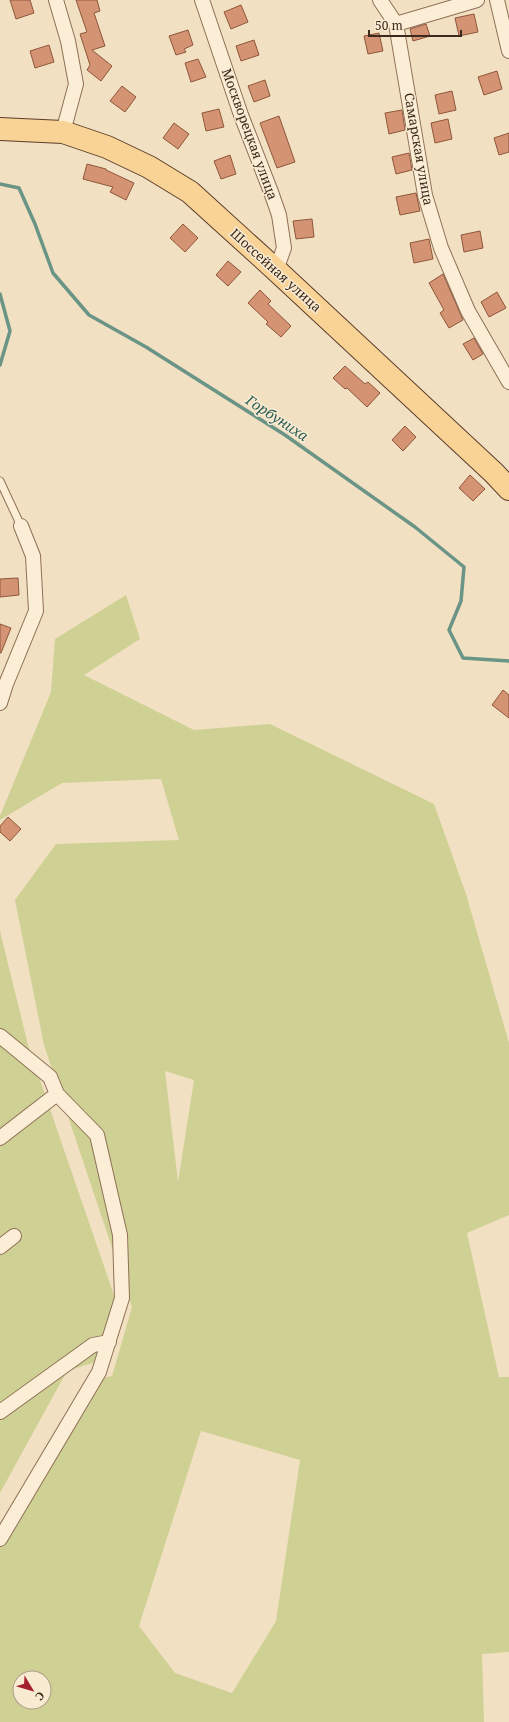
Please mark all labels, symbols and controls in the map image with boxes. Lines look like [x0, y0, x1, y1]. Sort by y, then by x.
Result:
scale bar [369, 12, 461, 38]
text: 50 m [375, 17, 403, 34]
street label: Москворецкая улица [218, 66, 282, 202]
street label: Самарская улица [400, 91, 438, 207]
street label: Шоссейная улица [226, 224, 326, 316]
water label: Горбуниха [241, 390, 312, 445]
north arrow [12, 1670, 52, 1710]
text: С [32, 1689, 48, 1704]

